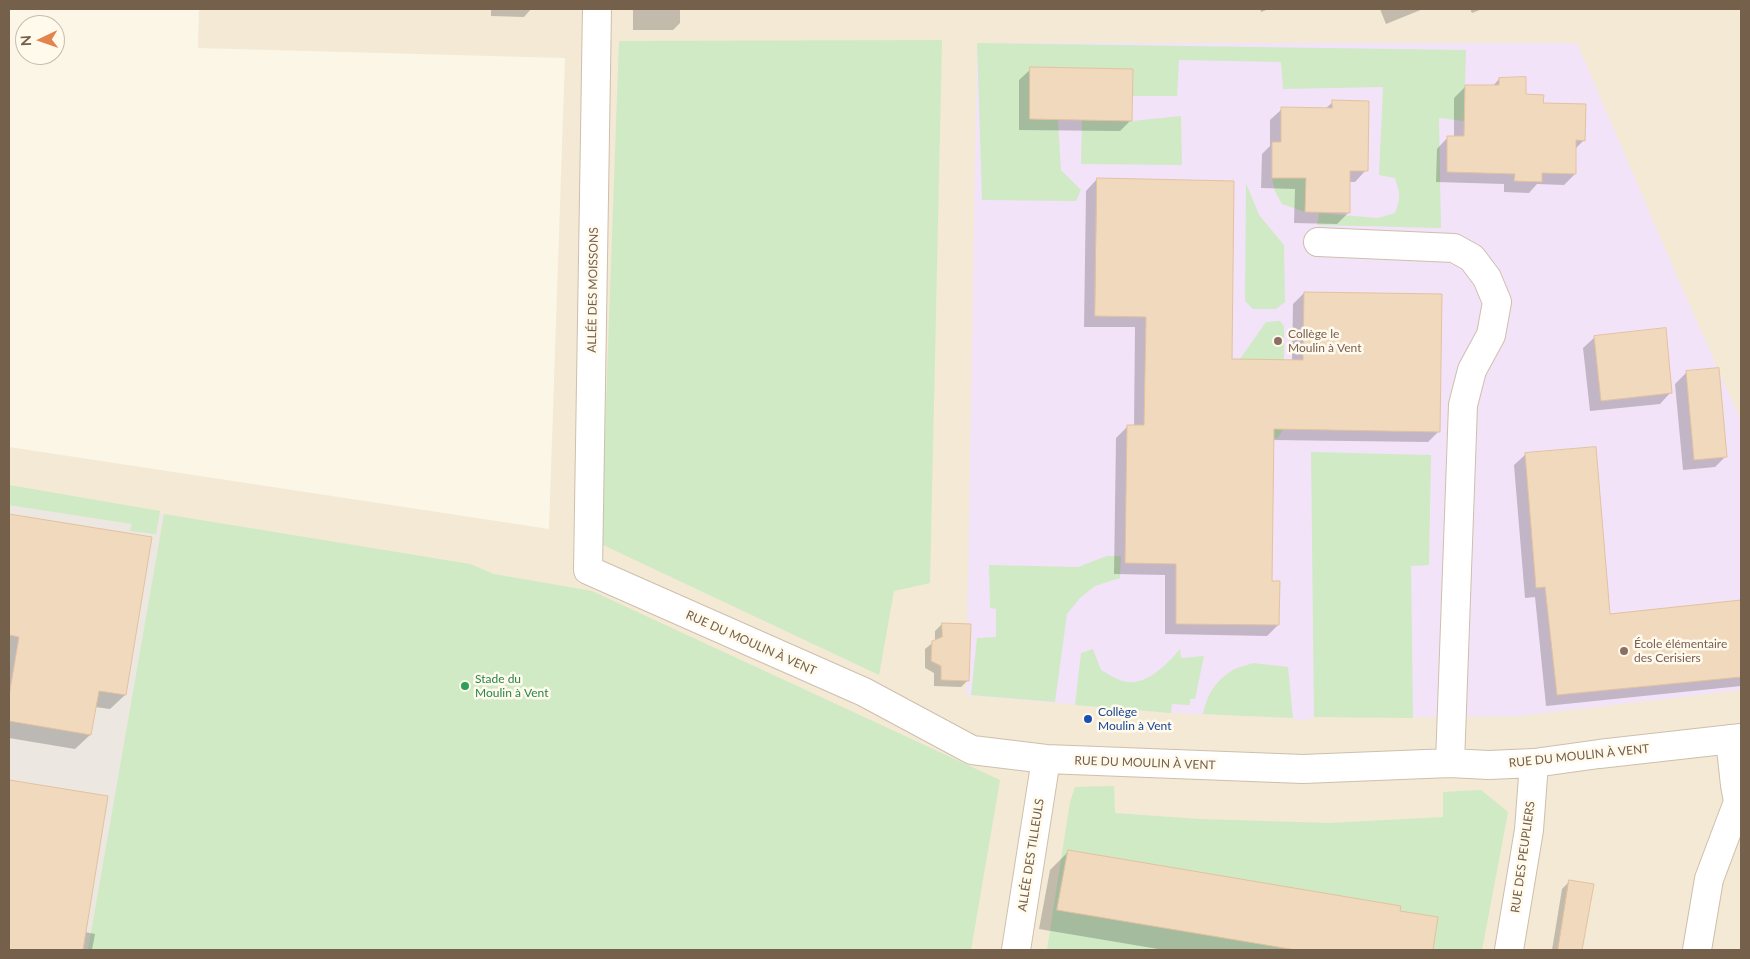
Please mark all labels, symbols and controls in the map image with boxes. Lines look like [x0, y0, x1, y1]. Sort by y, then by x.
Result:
north arrow [15, 15, 65, 65]
text: N [17, 35, 34, 47]
street label: ALLÉE DES MOISSONS [585, 227, 601, 353]
place label: Collège le Moulin à Vent [1288, 327, 1361, 355]
marker: Collège le Moulin à Vent [1272, 335, 1284, 347]
street label: RUE DU MOULIN À VENT [684, 608, 818, 678]
place label: École élémentaire des Cerisiers [1634, 637, 1727, 665]
marker: École élémentaire des Cerisiers [1618, 645, 1630, 657]
place label: Stade du Moulin à Vent [475, 672, 548, 700]
marker: Stade du Moulin à Vent [459, 680, 471, 692]
place label: Collège Moulin à Vent [1098, 705, 1171, 733]
marker: Collège Moulin à Vent [1082, 713, 1094, 725]
street label: RUE DU MOULIN À VENT [1508, 741, 1650, 771]
street label: RUE DU MOULIN À VENT [1074, 753, 1216, 773]
street label: ALLÉE DES TILLEULS [1015, 797, 1047, 913]
street label: RUE DES PEUPLIERS [1508, 800, 1538, 914]

